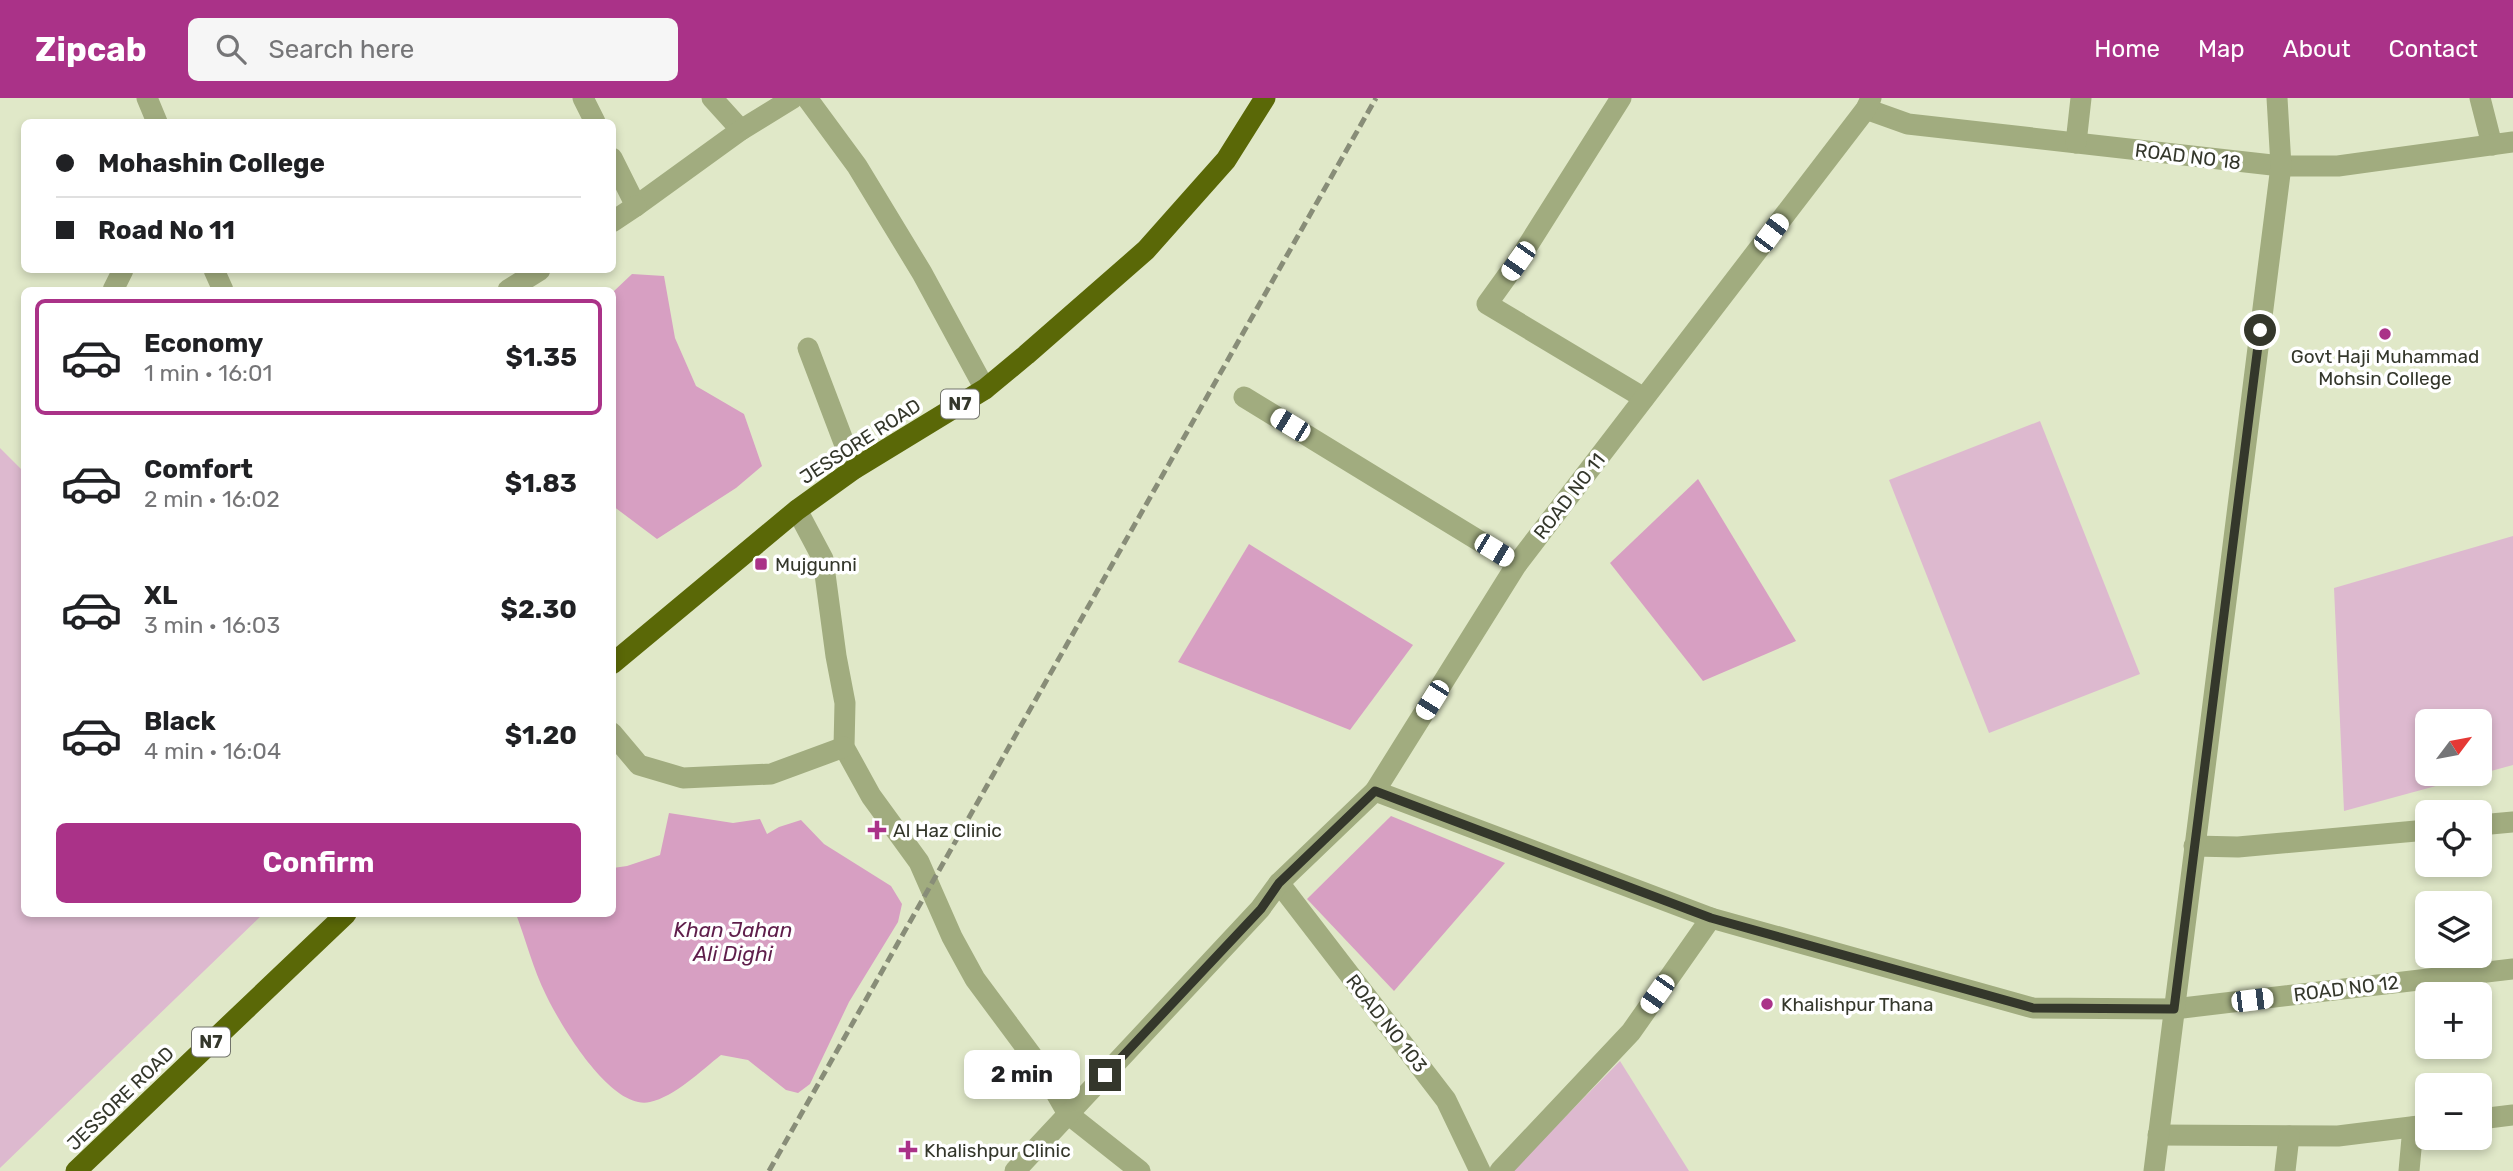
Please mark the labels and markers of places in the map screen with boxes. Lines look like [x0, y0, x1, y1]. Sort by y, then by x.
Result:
marker: Govt Haji Muhammad Mohsin College [2377, 326, 2393, 342]
place label: Govt Haji Muhammad Mohsin College [2291, 345, 2479, 390]
place label: Mujgunni [775, 553, 857, 576]
marker: Mujgunni [753, 556, 769, 572]
place label: Al Haz Clinic [893, 819, 1002, 842]
marker: Al Haz Clinic [867, 820, 887, 840]
place label: Khalishpur Thana [1781, 993, 1933, 1016]
marker: Khalishpur Thana [1759, 996, 1775, 1012]
place label: Khalishpur Clinic [924, 1139, 1071, 1162]
marker: Khalishpur Clinic [898, 1140, 918, 1160]

